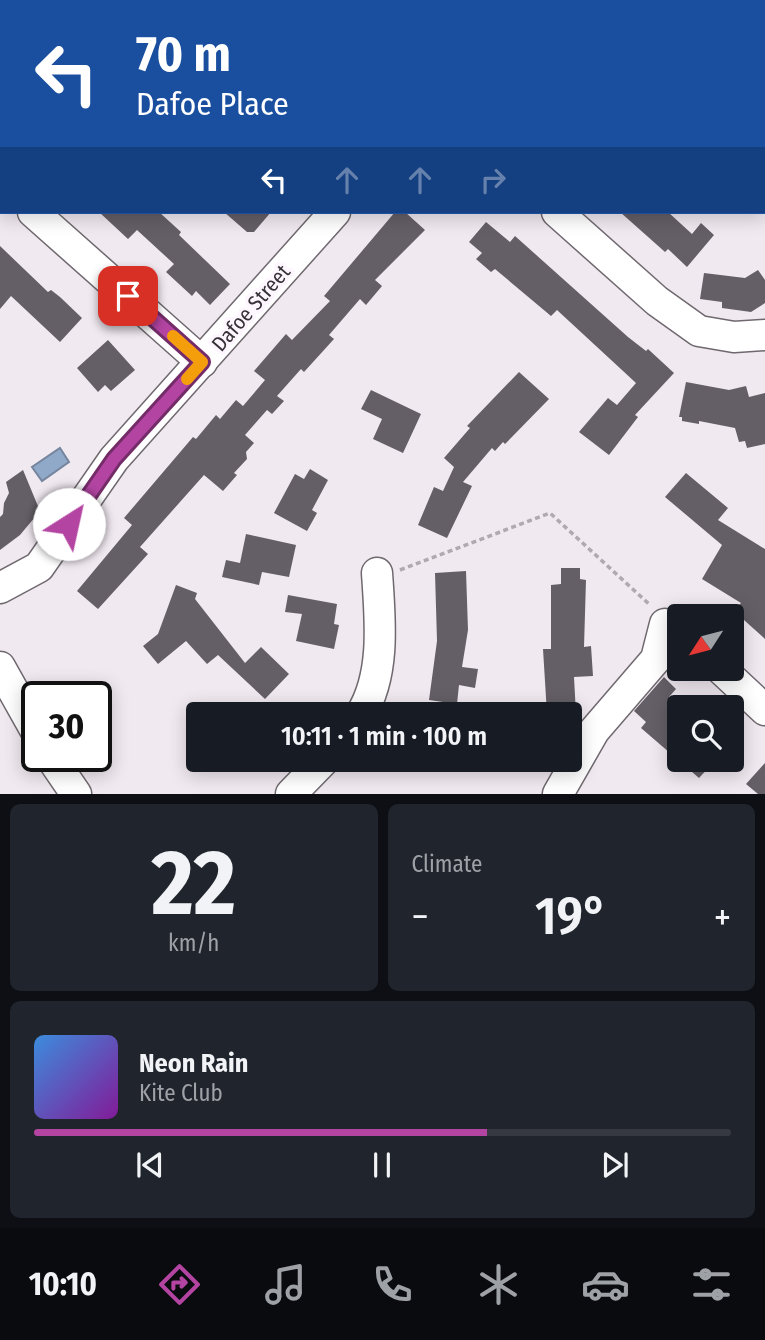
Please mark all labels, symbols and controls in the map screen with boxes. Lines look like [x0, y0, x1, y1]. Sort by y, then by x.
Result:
text: 70 m [136, 25, 231, 84]
icon: left [21, 28, 112, 119]
text: Dafoe Place [136, 85, 289, 123]
icon: left [255, 161, 293, 199]
icon: ahead [328, 161, 366, 199]
icon: ahead [401, 161, 439, 199]
icon: right [474, 161, 512, 199]
street label: Dafoe Street [206, 259, 296, 357]
pin [98, 266, 158, 326]
icon: arrive [109, 277, 147, 315]
position arrow [32, 487, 106, 561]
north arrow [667, 604, 744, 681]
map controls [667, 604, 744, 772]
speed limit sign: 30 [21, 681, 112, 772]
button: search [667, 695, 744, 772]
text: 10:11 · 1 min · 100 m [281, 721, 487, 752]
text: 22 [152, 829, 236, 938]
text: Climate [412, 850, 482, 878]
text: 19° [535, 885, 607, 948]
text: − [412, 894, 429, 940]
text: + [714, 894, 731, 940]
text: km/h [168, 929, 219, 957]
text: Neon Rain [139, 1048, 248, 1079]
text: Kite Club [139, 1079, 223, 1107]
icon: previous [131, 1146, 169, 1184]
icon: pause [363, 1146, 401, 1184]
icon: next [596, 1146, 634, 1184]
icon: directions [155, 1260, 204, 1309]
icon: music [261, 1260, 310, 1309]
icon: phone [368, 1260, 417, 1309]
icon: climate [474, 1260, 523, 1309]
icon: car [581, 1260, 630, 1309]
icon: filters [687, 1260, 736, 1309]
text: 10:10 [29, 1265, 97, 1303]

